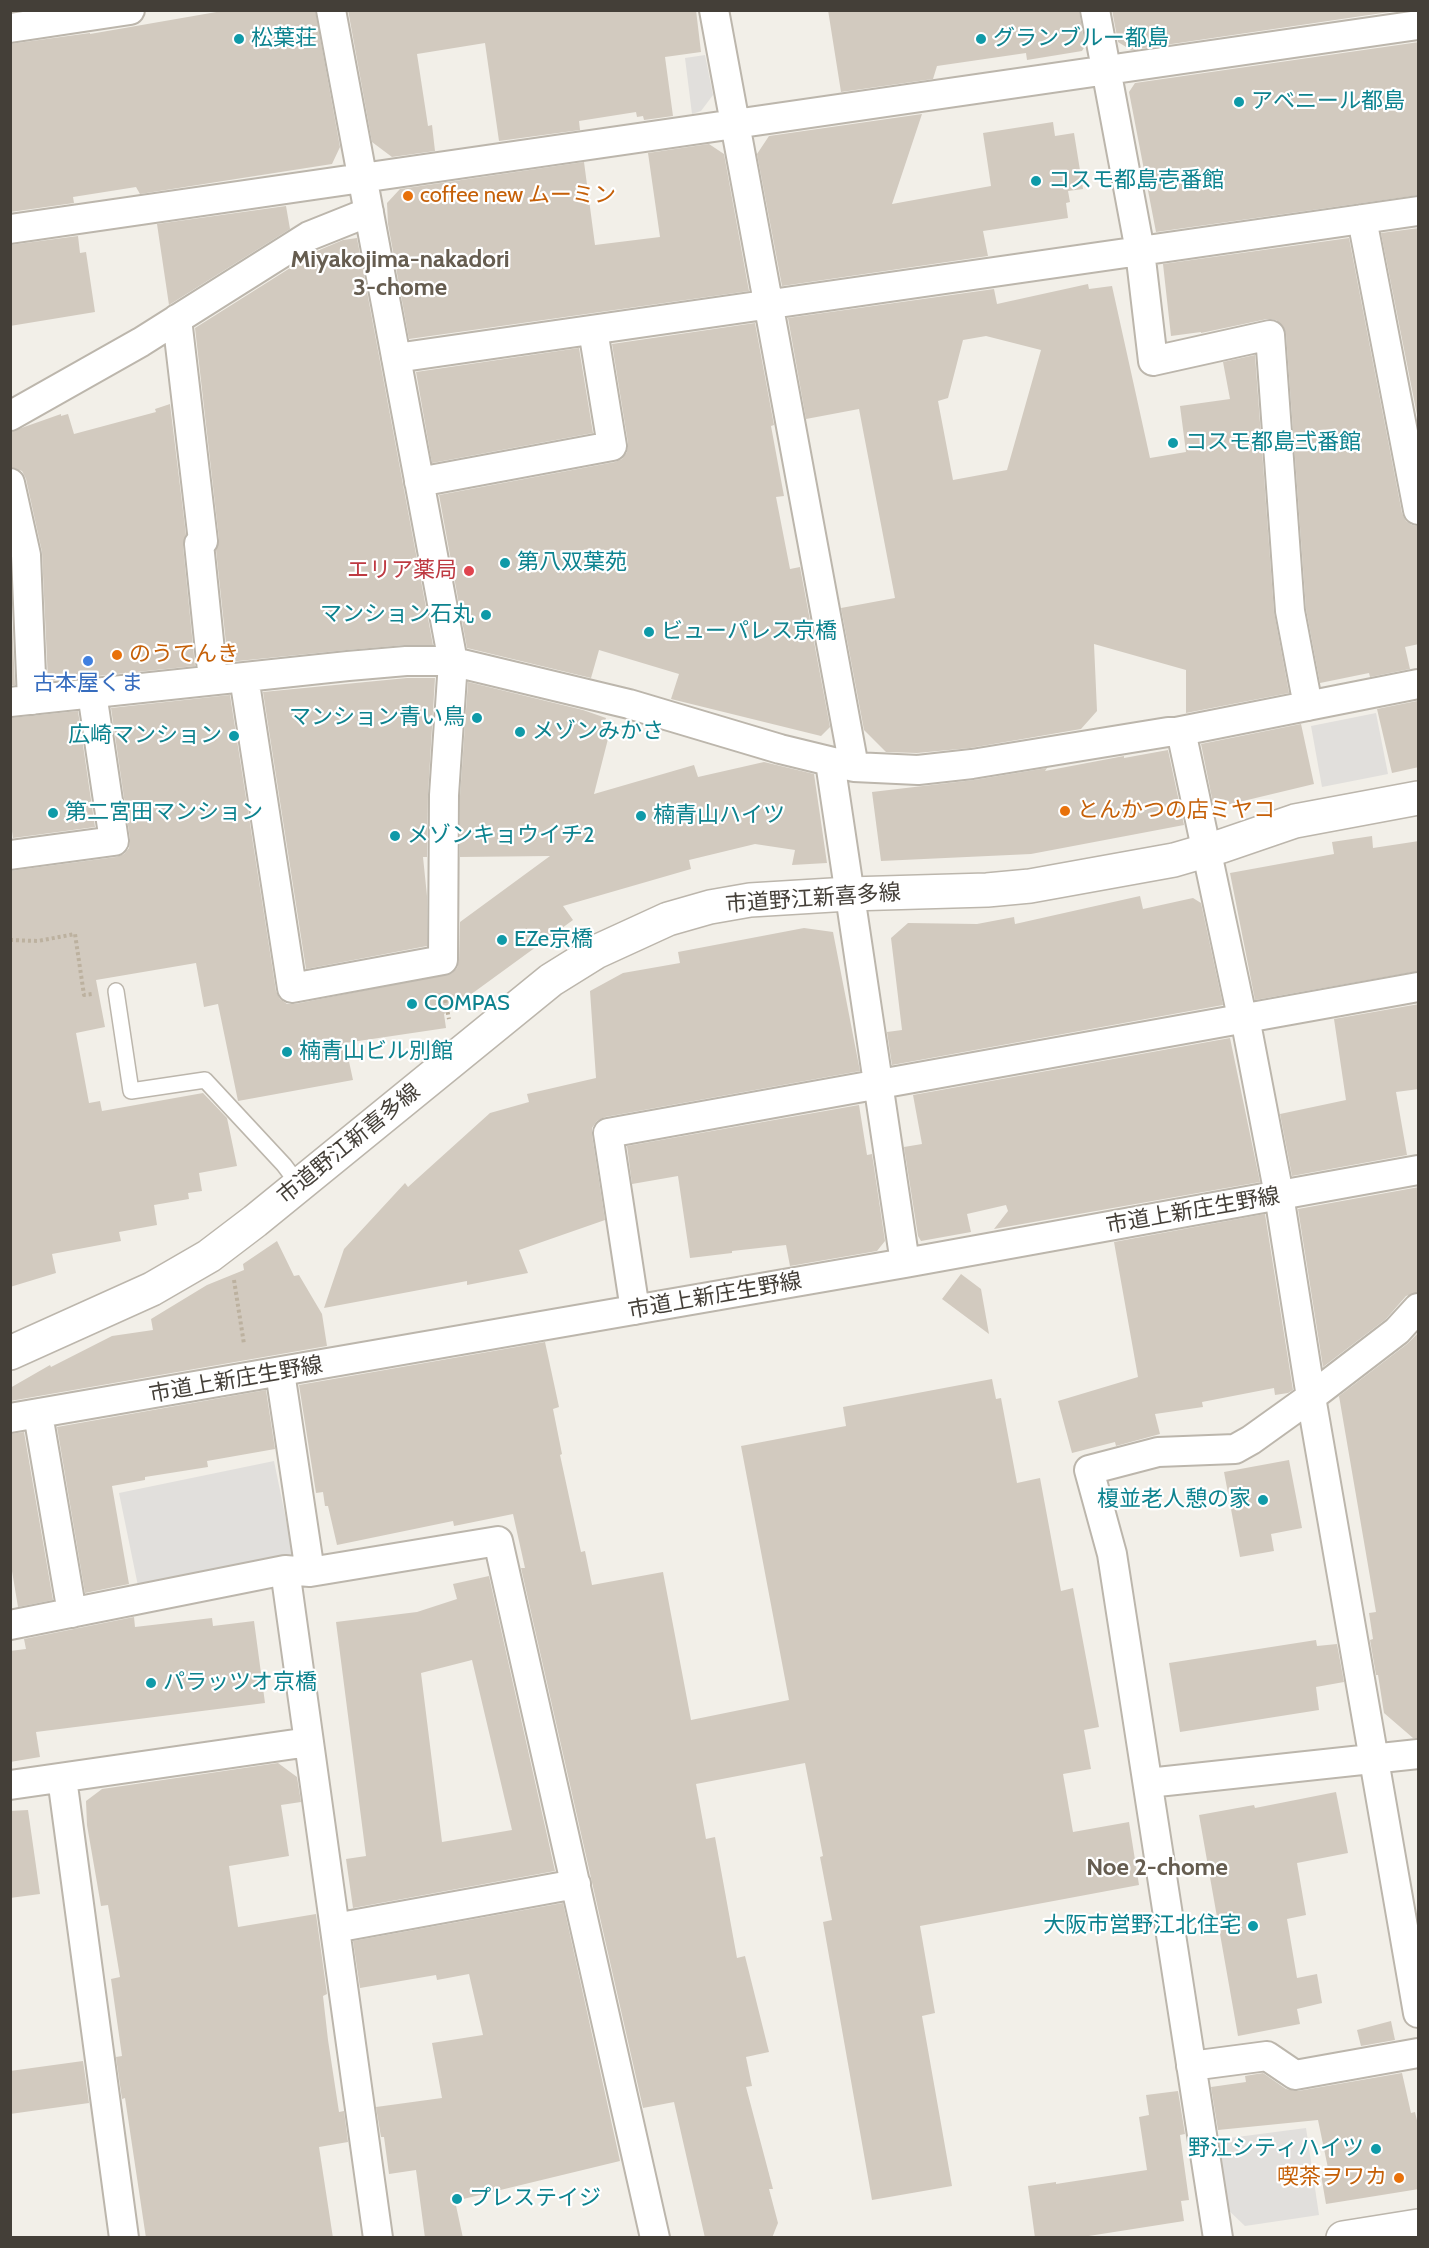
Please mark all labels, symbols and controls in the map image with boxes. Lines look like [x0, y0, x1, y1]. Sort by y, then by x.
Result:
place label: 松葉荘 [251, 26, 317, 52]
place label: グランブルー都島 [993, 26, 1169, 52]
marker: 松葉荘 [232, 32, 246, 46]
marker: グランブルー都島 [974, 32, 988, 46]
place label: アベニール都島 [1251, 89, 1405, 115]
marker: アベニール都島 [1232, 95, 1246, 109]
place label: コスモ都島壱番館 [1048, 168, 1224, 194]
marker: コスモ都島壱番館 [1029, 174, 1043, 188]
place label: coffee new ムーミン [420, 183, 616, 209]
marker: coffee new ムーミン [401, 189, 415, 203]
district label: Miyakojima-nakadori 3-chome [290, 246, 510, 302]
place label: コスモ都島弍番館 [1185, 430, 1361, 456]
marker: コスモ都島弍番館 [1166, 436, 1180, 450]
place label: 第八双葉苑 [517, 550, 627, 576]
marker: 第八双葉苑 [498, 556, 512, 570]
place label: エリア薬局 [347, 558, 457, 584]
marker: エリア薬局 [462, 564, 476, 578]
place label: マンション石丸 [320, 602, 474, 628]
marker: マンション石丸 [479, 608, 493, 622]
place label: ビューパレス京橋 [661, 619, 837, 645]
marker: ビューパレス京橋 [642, 625, 656, 639]
place label: のうてんき [129, 642, 239, 668]
marker: のうてんき [110, 648, 124, 662]
marker: 古本屋くま [81, 654, 95, 668]
place label: 古本屋くま [33, 671, 143, 697]
place label: マンション青い鳥 [289, 705, 465, 731]
marker: マンション青い鳥 [470, 711, 484, 725]
place label: メゾンみかさ [532, 719, 664, 745]
place label: 広崎マンション [68, 723, 222, 749]
marker: メゾンみかさ [513, 725, 527, 739]
marker: 広崎マンション [227, 729, 241, 743]
place label: とんかつの店ミヤコ [1077, 798, 1275, 824]
place label: 第二宮田マンション [65, 800, 263, 826]
place label: 楠青山ハイツ [653, 803, 785, 829]
marker: とんかつの店ミヤコ [1058, 804, 1072, 818]
marker: 第二宮田マンション [46, 806, 60, 820]
marker: 楠青山ハイツ [634, 809, 648, 823]
place label: メゾンキョウイチ2 [407, 823, 595, 849]
marker: メゾンキョウイチ2 [388, 829, 402, 843]
street label: 市道野江新喜多線 [724, 880, 902, 918]
place label: EZe京橋 [514, 927, 593, 953]
marker: EZe京橋 [495, 933, 509, 947]
place label: COMPAS [424, 991, 510, 1017]
marker: COMPAS [405, 997, 419, 1011]
place label: 楠青山ビル別館 [299, 1039, 453, 1065]
marker: 楠青山ビル別館 [280, 1045, 294, 1059]
street label: 市道野江新喜多線 [272, 1078, 426, 1210]
street label: 市道上新庄生野線 [1104, 1183, 1282, 1239]
street label: 市道上新庄生野線 [626, 1268, 804, 1324]
street label: 市道上新庄生野線 [147, 1352, 325, 1408]
place label: 榎並老人憩の家 [1097, 1487, 1251, 1513]
marker: 榎並老人憩の家 [1256, 1493, 1270, 1507]
place label: パラッツオ京橋 [163, 1670, 317, 1696]
marker: パラッツオ京橋 [144, 1676, 158, 1690]
district label: Noe 2-chome [1086, 1854, 1228, 1882]
place label: 大阪市営野江北住宅 [1043, 1913, 1241, 1939]
marker: 大阪市営野江北住宅 [1246, 1919, 1260, 1933]
place label: 野江シティハイツ [1188, 2136, 1364, 2162]
marker: 野江シティハイツ [1369, 2142, 1383, 2156]
place label: 喫茶ヲワカ [1277, 2165, 1387, 2191]
marker: 喫茶ヲワカ [1392, 2171, 1406, 2185]
place label: プレステイジ [469, 2186, 601, 2212]
marker: プレステイジ [450, 2192, 464, 2206]

